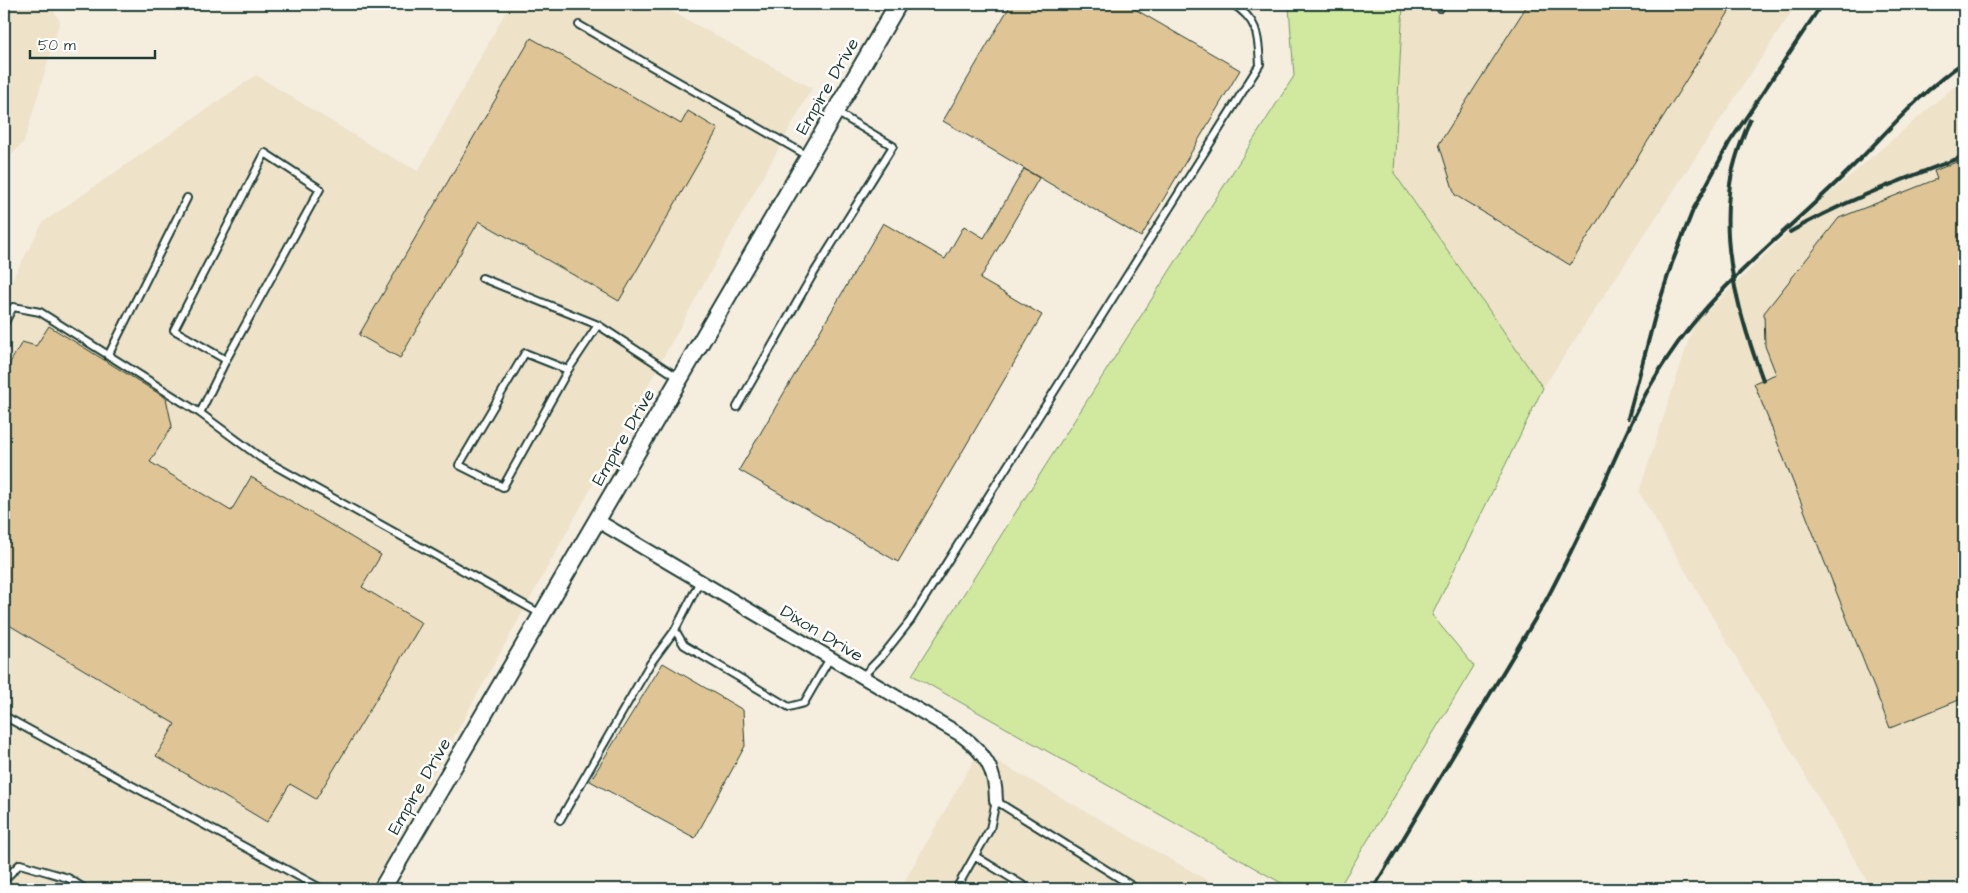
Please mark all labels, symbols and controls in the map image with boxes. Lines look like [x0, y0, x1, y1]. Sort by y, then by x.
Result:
scale bar [30, 28, 155, 60]
street label: Empire Drive [790, 33, 865, 139]
text: 50 m [38, 35, 76, 56]
street label: Empire Drive [586, 384, 661, 490]
street label: Dixon Drive [776, 599, 868, 668]
street label: Empire Drive [382, 733, 457, 839]

